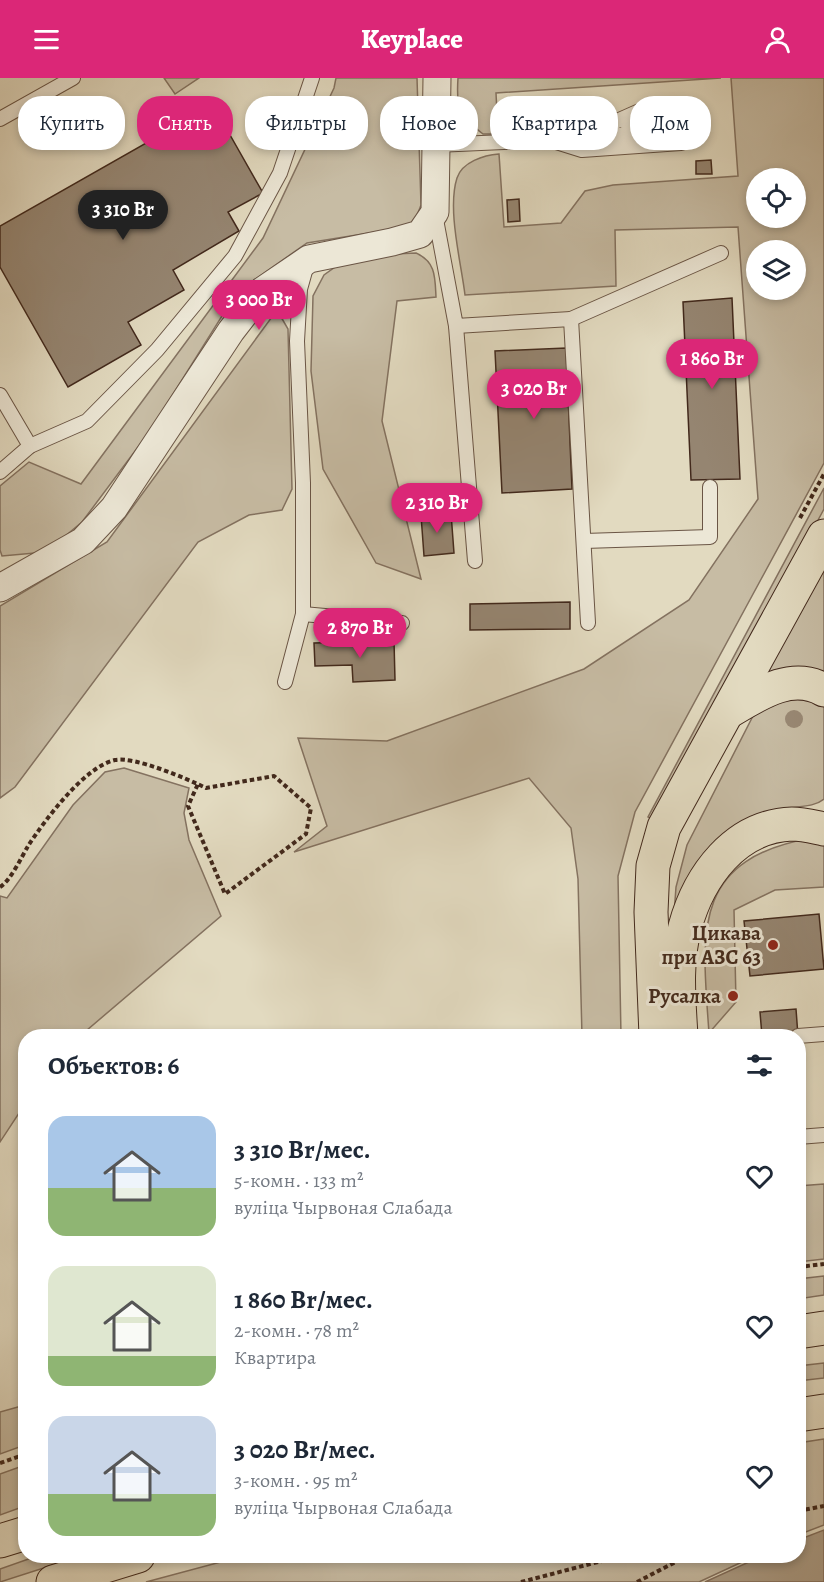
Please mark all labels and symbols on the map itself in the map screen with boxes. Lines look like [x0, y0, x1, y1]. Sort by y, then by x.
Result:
pin: 3 310 Br [61, 190, 185, 241]
pin: 3 000 Br [197, 280, 321, 331]
pin: 1 860 Br [650, 339, 774, 390]
pin: 3 020 Br [472, 369, 596, 420]
pin: 2 310 Br [375, 483, 499, 534]
pin: 2 870 Br [298, 608, 422, 659]
place label: Цикава при АЗС 63 [662, 919, 761, 971]
marker: Цикава при АЗС 63 [766, 938, 780, 952]
place label: Русалка [648, 982, 721, 1010]
marker: Русалка [726, 989, 740, 1003]

